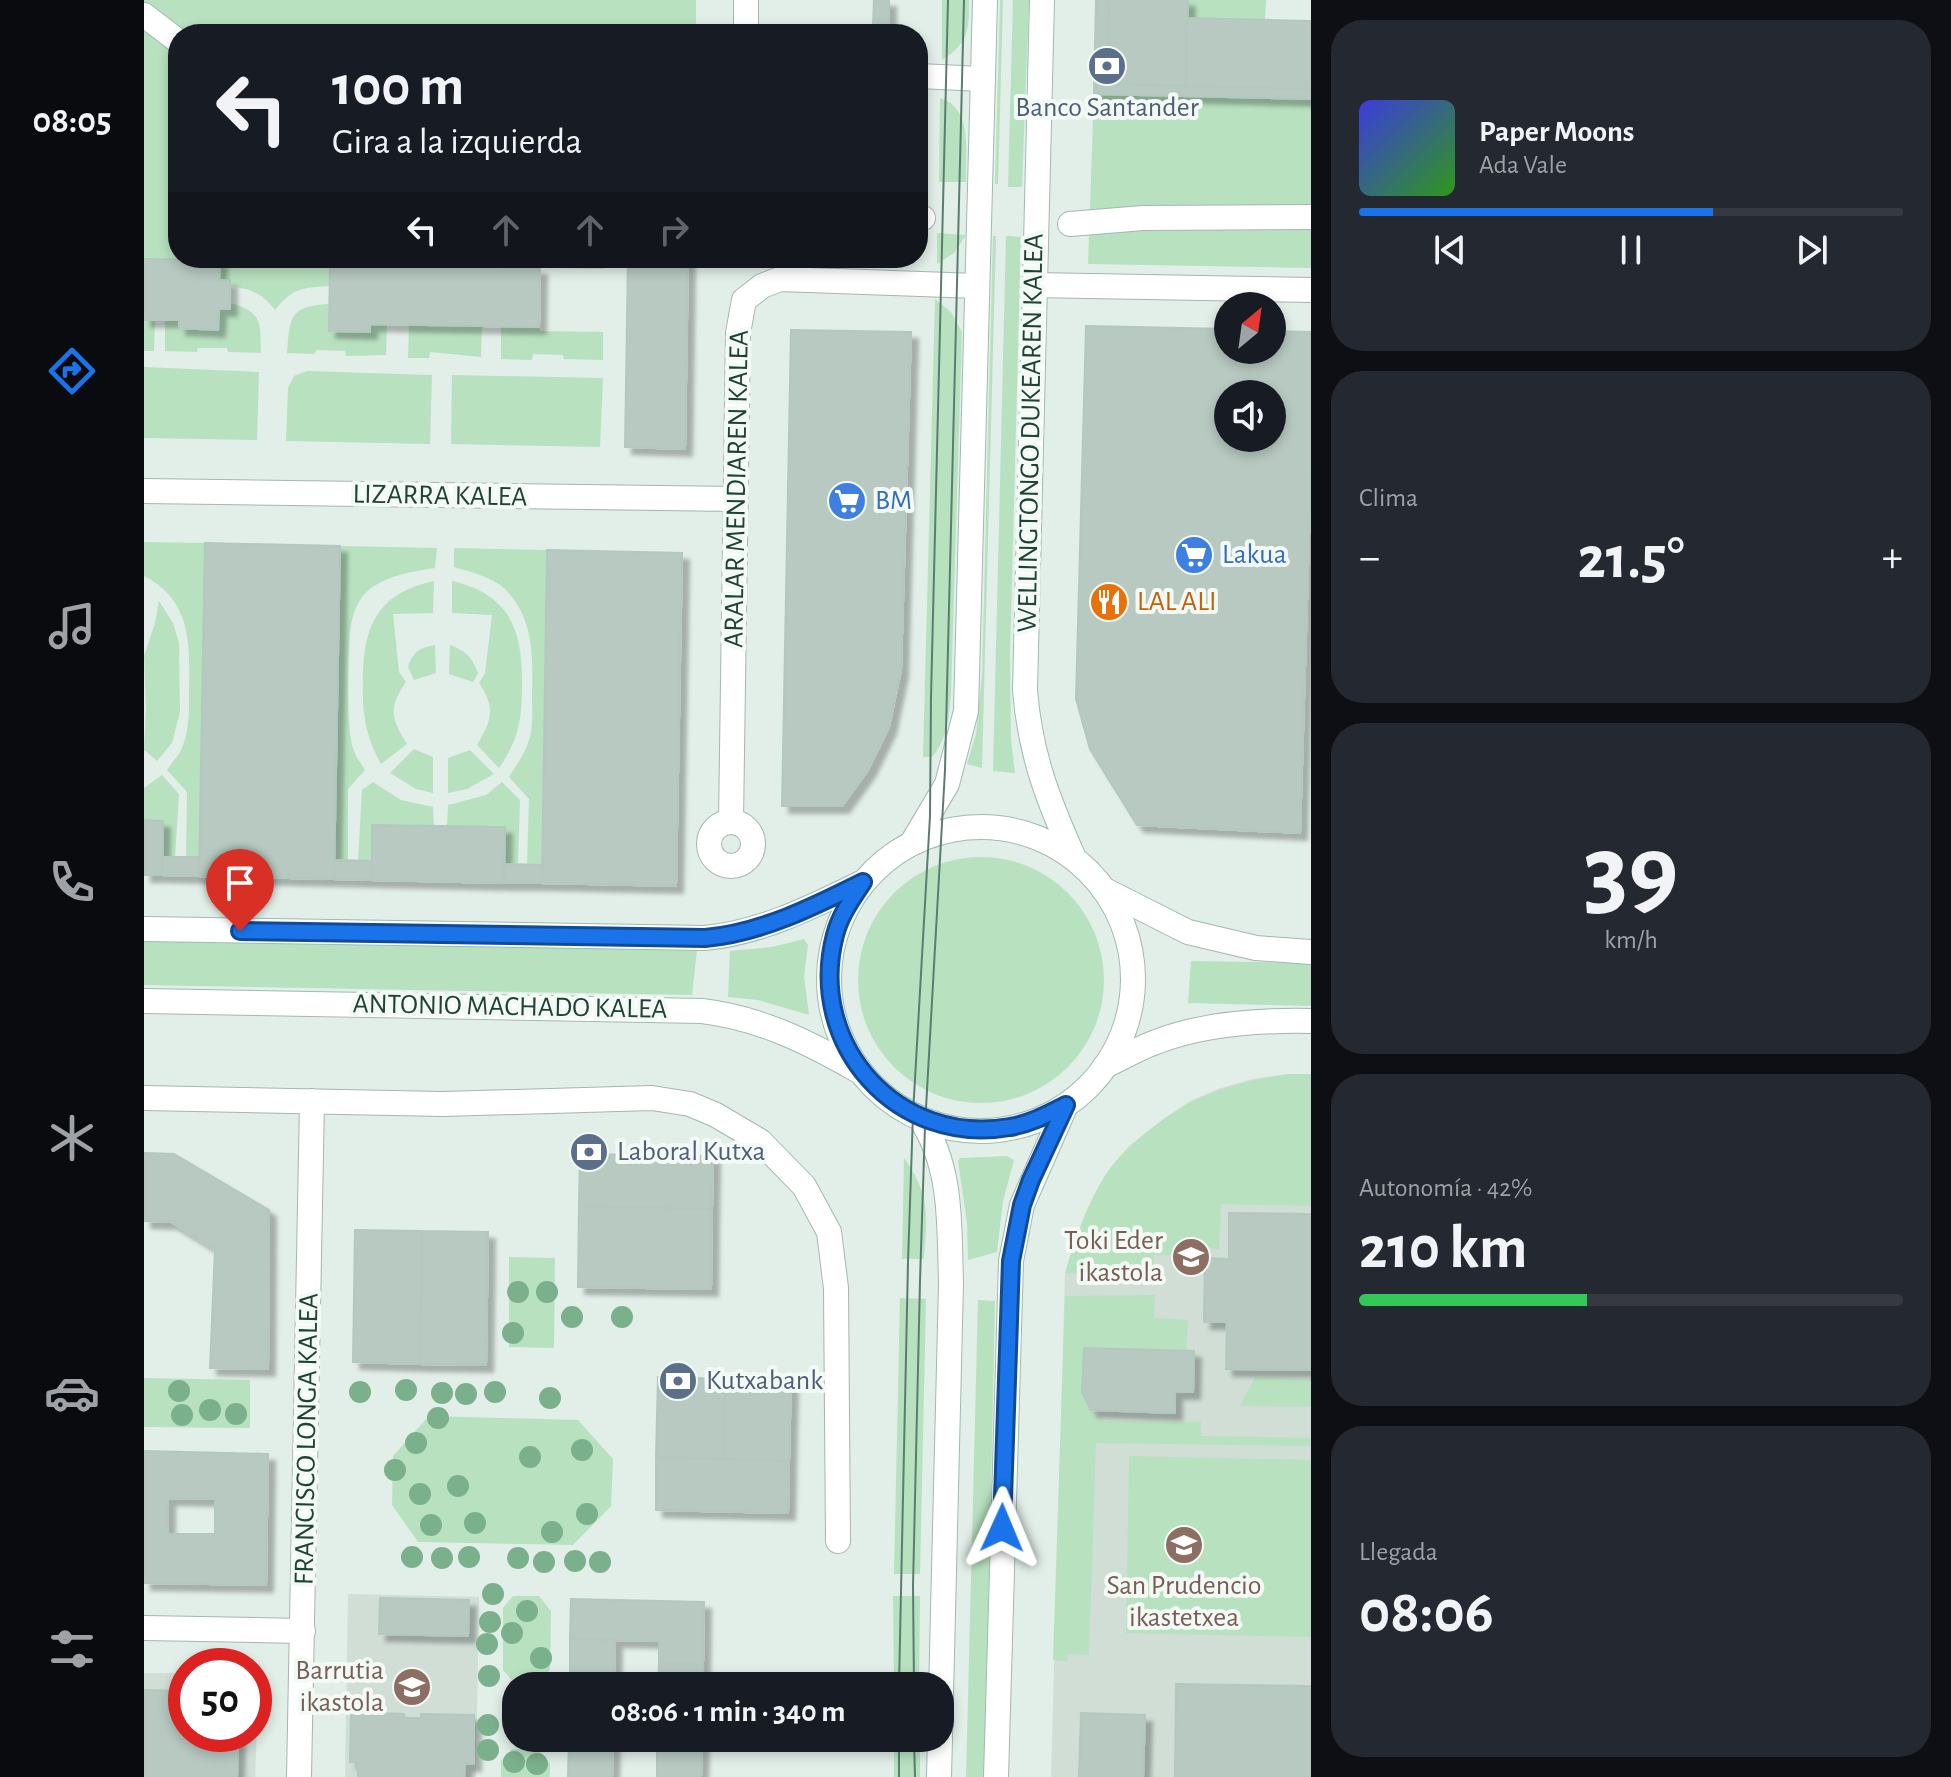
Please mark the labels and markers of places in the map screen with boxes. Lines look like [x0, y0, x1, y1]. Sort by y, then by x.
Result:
bank icon: Banco Santander [1086, 45, 1128, 87]
place label: Banco Santander [1015, 94, 1199, 122]
supermarket icon: BM [826, 480, 868, 522]
place label: BM [875, 487, 912, 515]
supermarket icon: Lakua [1173, 534, 1215, 576]
place label: Lakua [1222, 541, 1287, 569]
restaurant icon: LAL ALI [1088, 581, 1130, 623]
place label: LAL ALI [1137, 588, 1216, 616]
pin [206, 849, 274, 931]
bank icon: Laboral Kutxa [568, 1131, 610, 1173]
place label: Laboral Kutxa [617, 1138, 765, 1166]
place label: Toki Eder ikastola [1064, 1227, 1163, 1287]
school or university icon: Toki Eder ikastola [1170, 1236, 1212, 1278]
bank icon: Kutxabank [657, 1360, 699, 1402]
place label: Kutxabank [706, 1367, 823, 1395]
school or university icon: San Prudencio ikastetxea [1163, 1524, 1205, 1566]
place label: San Prudencio ikastetxea [1106, 1572, 1262, 1632]
place label: Barrutia ikastola [295, 1657, 384, 1717]
school or university icon: Barrutia ikastola [391, 1666, 433, 1708]

